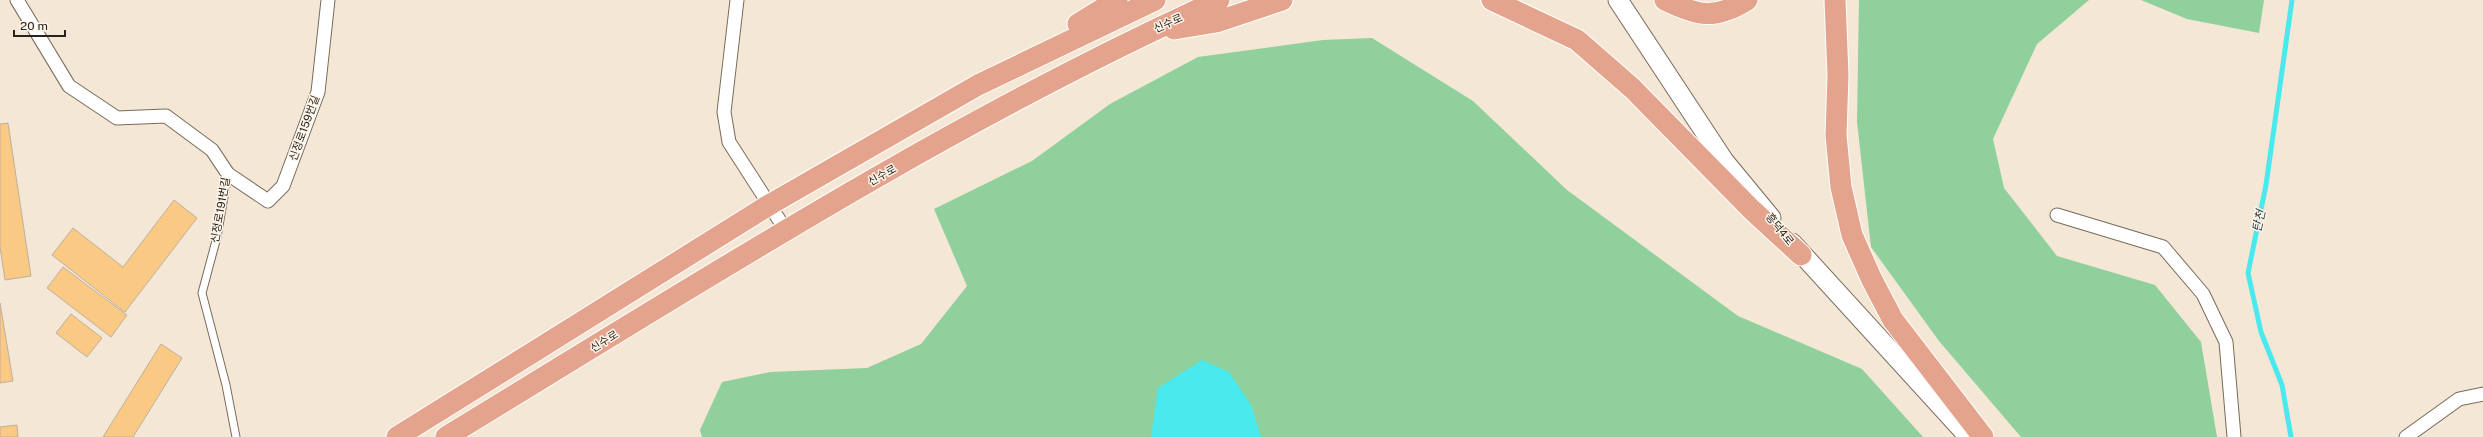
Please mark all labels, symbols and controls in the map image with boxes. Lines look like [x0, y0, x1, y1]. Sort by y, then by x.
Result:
street label: 신수로 [1152, 11, 1184, 35]
scale bar [14, 12, 65, 38]
text: 20 m [20, 19, 48, 33]
street label: 신정로159번길 [287, 94, 321, 162]
street label: 신수로 [866, 162, 898, 188]
street label: 신정로191번길 [208, 176, 232, 244]
water label: 탄천 [2250, 207, 2269, 233]
street label: 흥덕4로 [1764, 211, 1796, 247]
street label: 신수로 [588, 328, 620, 354]

